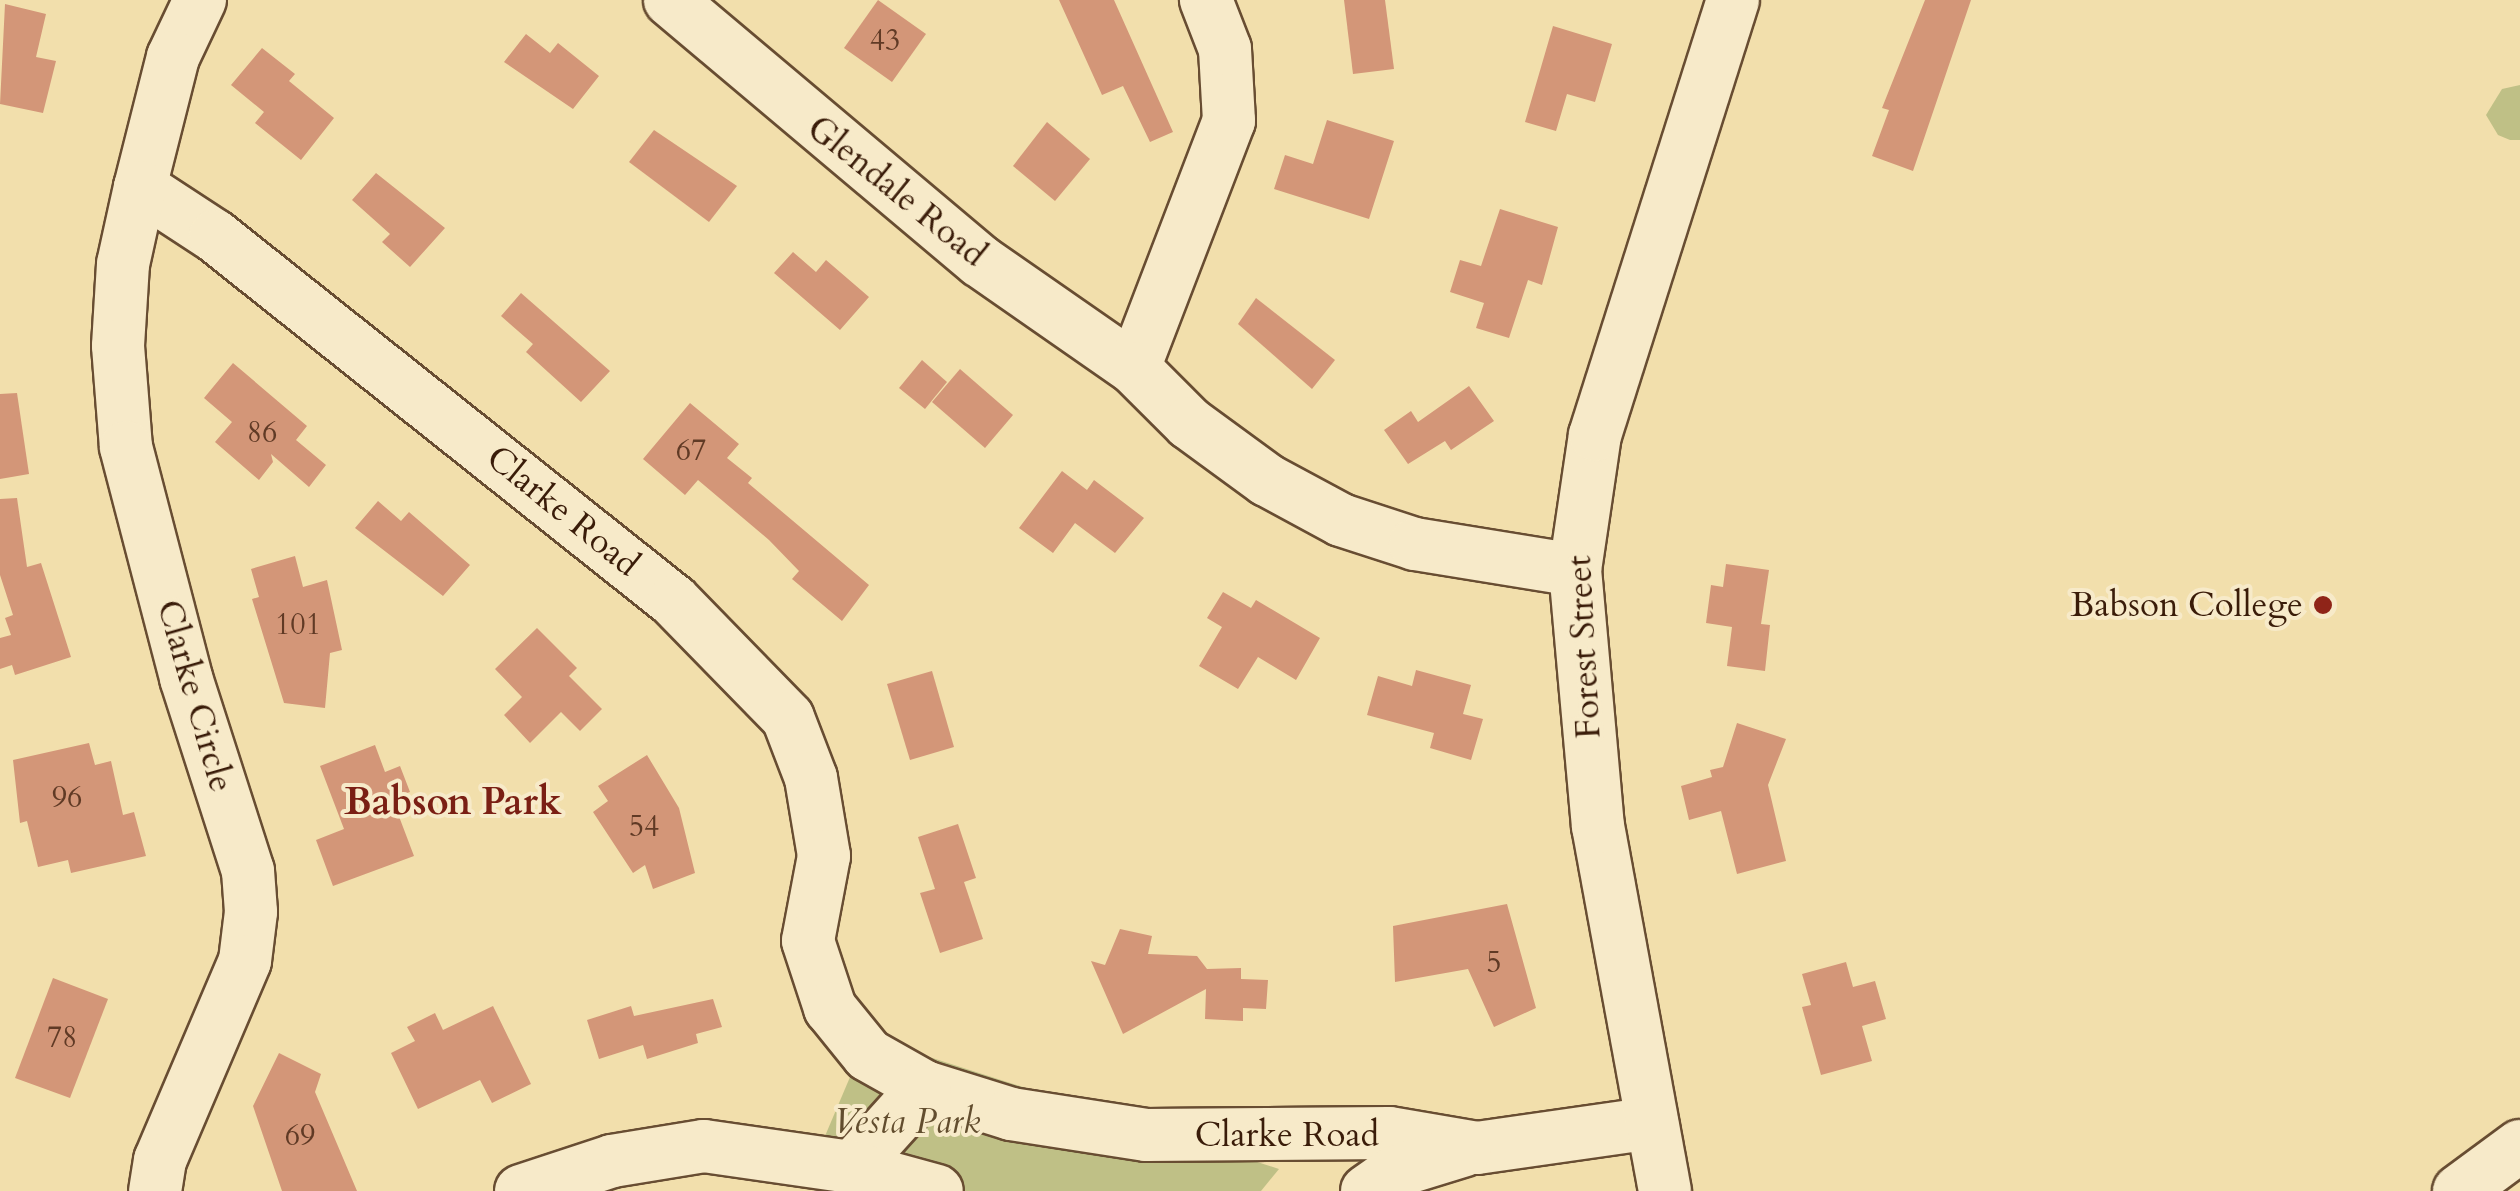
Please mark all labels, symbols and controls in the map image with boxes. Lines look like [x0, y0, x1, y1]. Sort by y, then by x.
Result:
house number: 43 [870, 23, 900, 59]
street label: Glendale Road [799, 106, 995, 276]
house number: 86 [247, 415, 277, 451]
house number: 67 [676, 433, 706, 469]
street label: Clarke Road [478, 437, 648, 585]
street label: Forest Street [1558, 554, 1610, 740]
place label: Babson College [2070, 584, 2303, 626]
marker: Babson College [2312, 594, 2334, 616]
street label: Clarke Circle [148, 595, 242, 797]
house number: 101 [275, 607, 321, 643]
house number: 96 [52, 780, 82, 816]
district label: Babson Park [344, 780, 562, 826]
house number: 54 [629, 809, 659, 845]
house number: 5 [1486, 945, 1502, 981]
house number: 78 [47, 1020, 77, 1056]
park label: Vesta Park [834, 1101, 980, 1143]
street label: Clarke Road [1195, 1114, 1379, 1156]
house number: 69 [285, 1118, 315, 1154]

